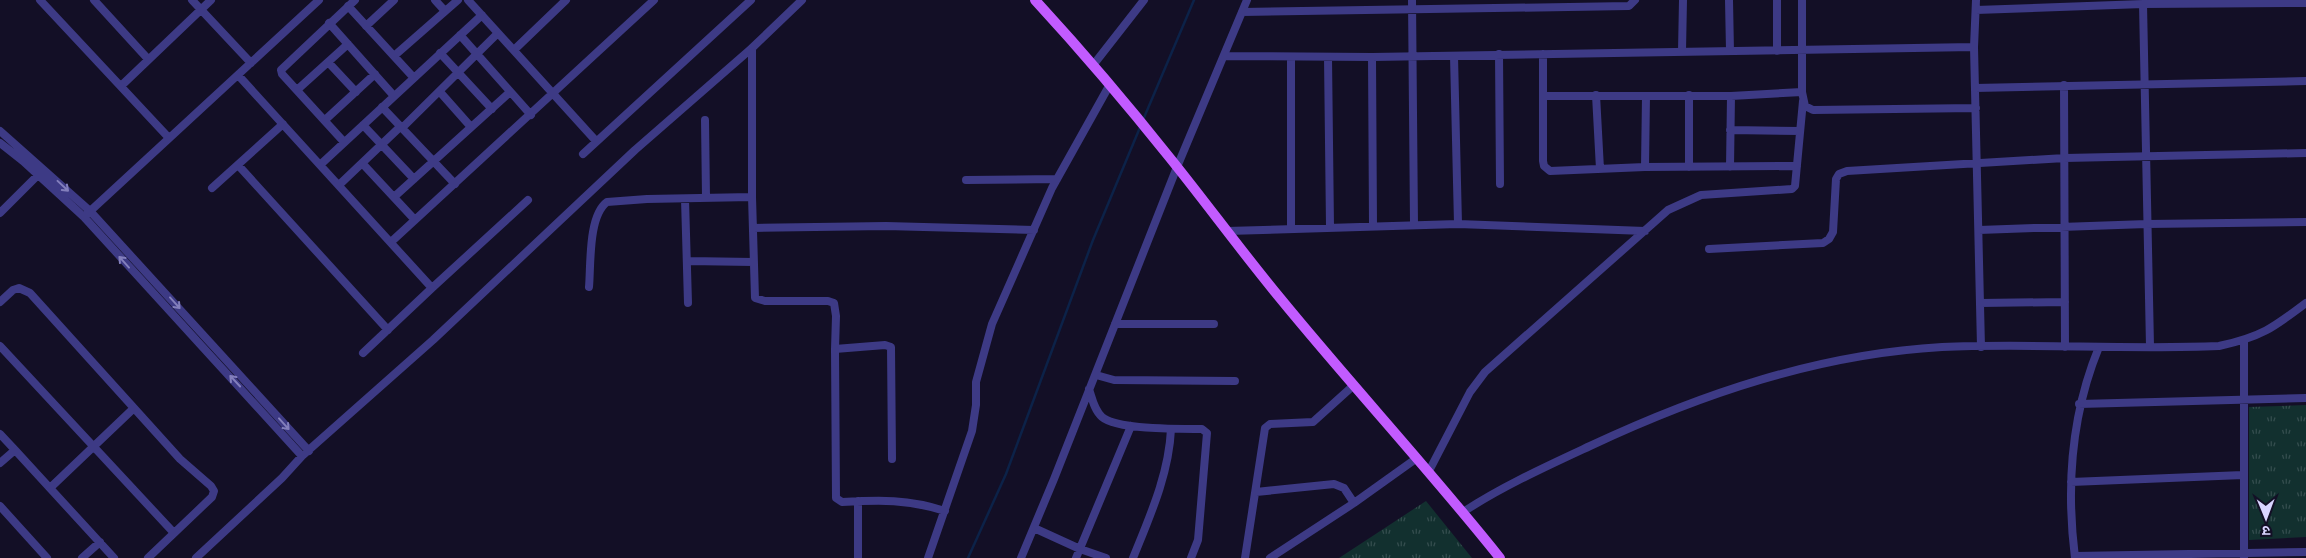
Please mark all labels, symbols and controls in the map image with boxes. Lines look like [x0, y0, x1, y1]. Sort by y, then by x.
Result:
one-way arrow [56, 180, 69, 192]
one-way arrow [119, 255, 130, 268]
one-way arrow [169, 297, 181, 310]
one-way arrow [229, 375, 240, 388]
one-way arrow [279, 417, 290, 430]
north arrow [2241, 493, 2291, 543]
text: उ [2261, 523, 2270, 540]

